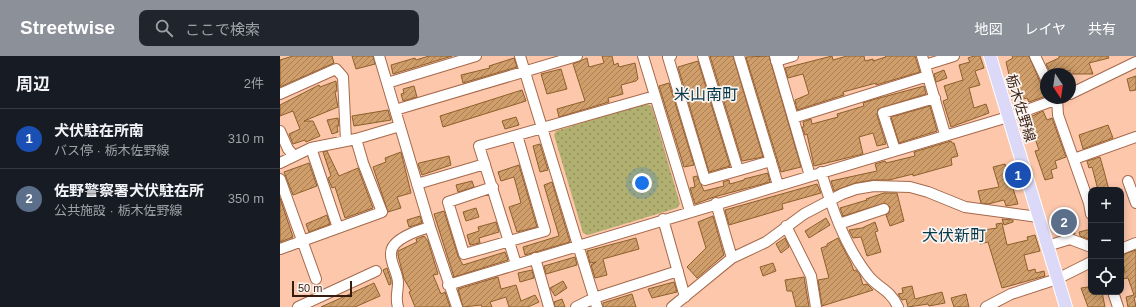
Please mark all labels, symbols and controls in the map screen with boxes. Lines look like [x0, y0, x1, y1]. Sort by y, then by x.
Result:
search box [139, 10, 419, 46]
text: Streetwise [20, 17, 115, 38]
icon: search [153, 17, 175, 39]
text: ここで検索 [185, 21, 260, 38]
text: 地図 [974, 21, 1002, 37]
text: レイヤ [1024, 21, 1066, 37]
text: 共有 [1088, 21, 1116, 37]
north arrow [1040, 68, 1076, 104]
street label: 栃木佐野線 [1003, 72, 1039, 144]
text: 周辺 [16, 75, 50, 94]
text: 2件 [244, 76, 264, 91]
district label: 米山南町 [674, 86, 738, 103]
text: 犬伏駐在所南 [54, 122, 144, 139]
text: 1 [25, 131, 33, 146]
text: 310 m [228, 131, 264, 146]
text: バス停 · 栃木佐野線 [54, 143, 170, 158]
pin: 1 [1005, 160, 1031, 190]
your location [632, 173, 652, 193]
text: 佐野警察署犬伏駐在所 [54, 182, 204, 199]
map controls [1088, 187, 1124, 295]
button: + [1088, 187, 1124, 223]
text: 2 [25, 191, 33, 206]
text: 350 m [228, 191, 264, 206]
text: 公共施設 · 栃木佐野線 [54, 203, 183, 218]
pin: 2 [1051, 207, 1077, 237]
button: − [1088, 223, 1124, 259]
district label: 犬伏新町 [922, 227, 986, 244]
button: locate [1088, 259, 1124, 295]
scale bar [292, 279, 352, 298]
text: 50 m [298, 282, 322, 294]

